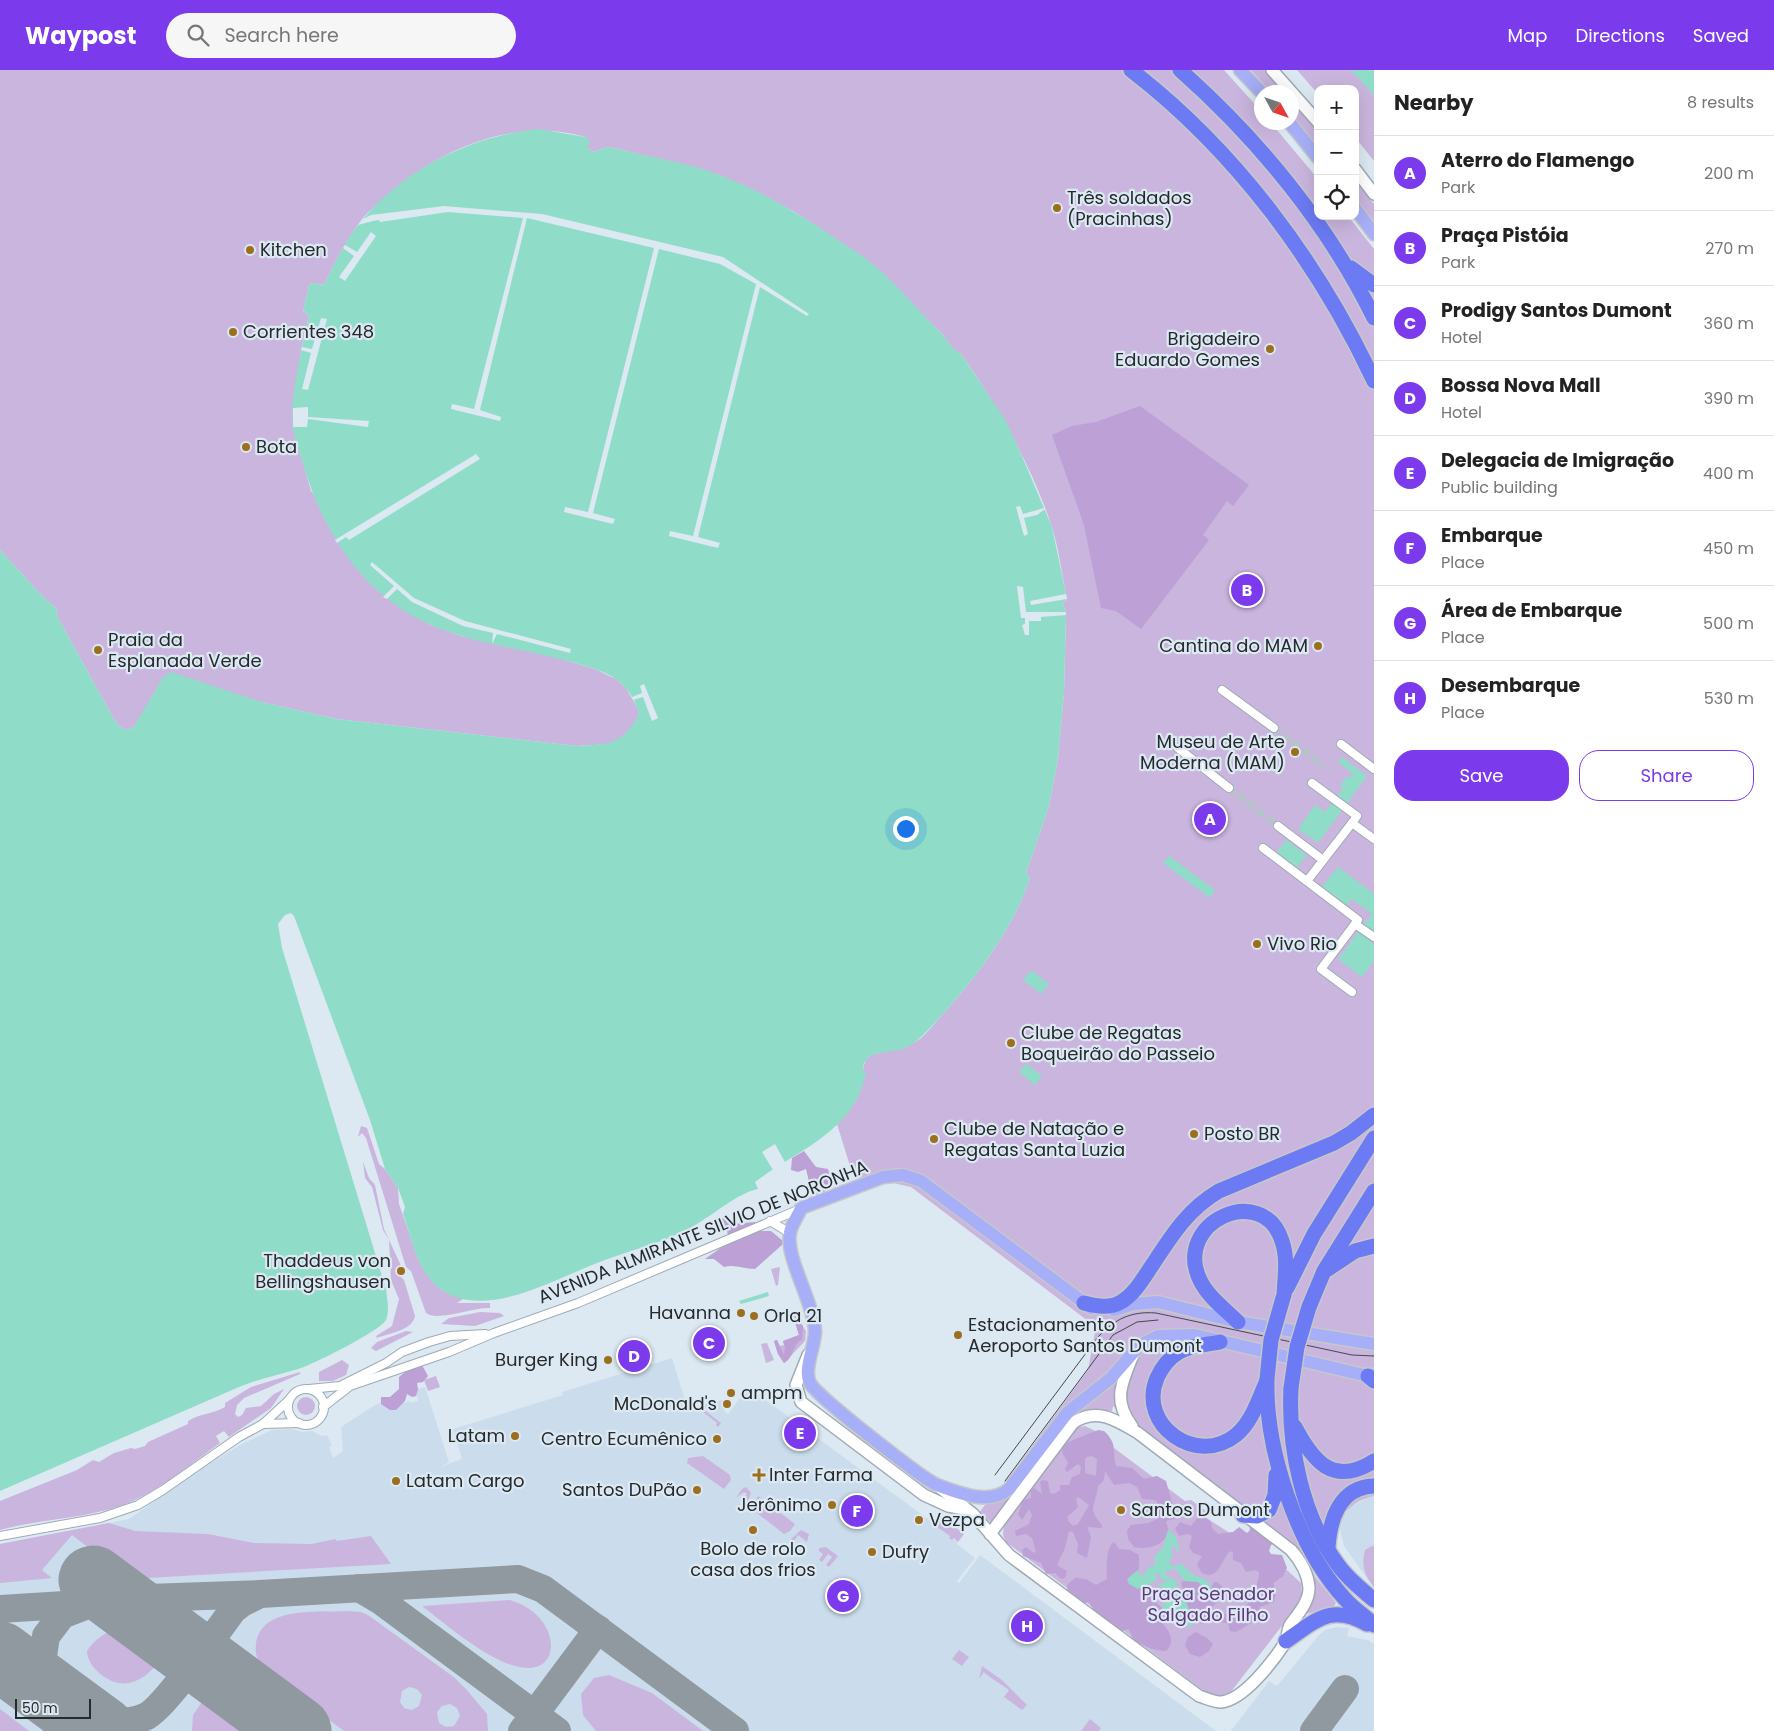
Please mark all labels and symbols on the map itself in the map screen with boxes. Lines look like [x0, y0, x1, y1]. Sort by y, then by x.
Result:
north arrow [1254, 85, 1299, 130]
place label: Três soldados (Pracinhas) [1067, 185, 1192, 231]
marker: Três soldados (Pracinhas) [1051, 202, 1063, 214]
place label: Kitchen [260, 237, 327, 262]
marker: Kitchen [244, 244, 256, 256]
place label: Corrientes 348 [243, 319, 374, 344]
marker: Corrientes 348 [227, 326, 239, 338]
place label: Brigadeiro Eduardo Gomes [1115, 326, 1260, 372]
marker: Brigadeiro Eduardo Gomes [1264, 343, 1276, 355]
place label: Bota [256, 434, 297, 459]
marker: Bota [240, 441, 252, 453]
pin: B [1231, 571, 1263, 609]
place label: Praia da Esplanada Verde [108, 627, 262, 673]
place label: Cantina do MAM [1159, 633, 1308, 658]
marker: Cantina do MAM [1312, 640, 1324, 652]
marker: Praia da Esplanada Verde [92, 644, 104, 656]
place label: Museu de Arte Moderna (MAM) [1140, 729, 1285, 775]
marker: Museu de Arte Moderna (MAM) [1289, 746, 1301, 758]
pin: A [1194, 800, 1226, 838]
your location [893, 816, 919, 842]
place label: Vivo Rio [1267, 931, 1337, 956]
marker: Vivo Rio [1251, 938, 1263, 950]
place label: Clube de Regatas Boqueirão do Passeio [1021, 1020, 1215, 1066]
marker: Clube de Regatas Boqueirão do Passeio [1005, 1037, 1017, 1049]
place label: Clube de Natação e Regatas Santa Luzia [944, 1116, 1125, 1162]
place label: Posto BR [1204, 1121, 1280, 1146]
marker: Posto BR [1188, 1128, 1200, 1140]
marker: Clube de Natação e Regatas Santa Luzia [928, 1133, 940, 1145]
street label: AVENIDA ALMIRANTE SILVIO DE NORONHA [534, 1154, 872, 1309]
place label: Thaddeus von Bellingshausen [255, 1248, 391, 1294]
marker: Thaddeus von Bellingshausen [395, 1265, 407, 1277]
place label: Havanna [649, 1300, 731, 1325]
place label: Orla 21 [764, 1303, 822, 1328]
marker: Havanna [735, 1307, 747, 1319]
marker: Orla 21 [748, 1310, 760, 1322]
place label: Estacionamento Aeroporto Santos Dumont [968, 1312, 1202, 1358]
pin: C [693, 1324, 725, 1362]
marker: Estacionamento Aeroporto Santos Dumont [952, 1329, 964, 1341]
pin: D [618, 1337, 650, 1375]
place label: Burger King [495, 1347, 598, 1372]
marker: Burger King [602, 1354, 614, 1366]
place label: ampm [741, 1380, 802, 1405]
marker: ampm [725, 1387, 737, 1399]
place label: McDonald's [614, 1391, 717, 1416]
marker: McDonald's [721, 1398, 733, 1410]
pin: E [784, 1414, 816, 1452]
place label: Latam [448, 1423, 505, 1448]
place label: Centro Ecumênico [541, 1426, 707, 1451]
marker: Latam [509, 1430, 521, 1442]
marker: Centro Ecumênico [711, 1433, 723, 1445]
place label: Inter Farma [769, 1462, 873, 1487]
place label: Latam Cargo [406, 1468, 524, 1493]
marker: Inter Farma [753, 1469, 765, 1481]
marker: Latam Cargo [390, 1475, 402, 1487]
place label: Santos DuPão [562, 1477, 687, 1502]
marker: Santos DuPão [691, 1484, 703, 1496]
place label: Jerônimo [737, 1492, 822, 1517]
pin: F [841, 1492, 873, 1530]
place label: Santos Dumont [1131, 1497, 1270, 1522]
marker: Jerônimo [826, 1499, 838, 1511]
marker: Santos Dumont [1115, 1504, 1127, 1516]
place label: Vezpa [929, 1507, 985, 1532]
marker: Vezpa [913, 1514, 925, 1526]
marker: Bolo de rolo casa dos frios [747, 1524, 759, 1536]
place label: Bolo de rolo casa dos frios [690, 1536, 816, 1582]
place label: Dufry [882, 1539, 929, 1564]
marker: Dufry [866, 1546, 878, 1558]
pin: G [827, 1577, 859, 1615]
park label: Praça Senador Salgado Filho [1141, 1581, 1275, 1627]
pin: H [1011, 1607, 1043, 1645]
scale bar [15, 1696, 91, 1719]

